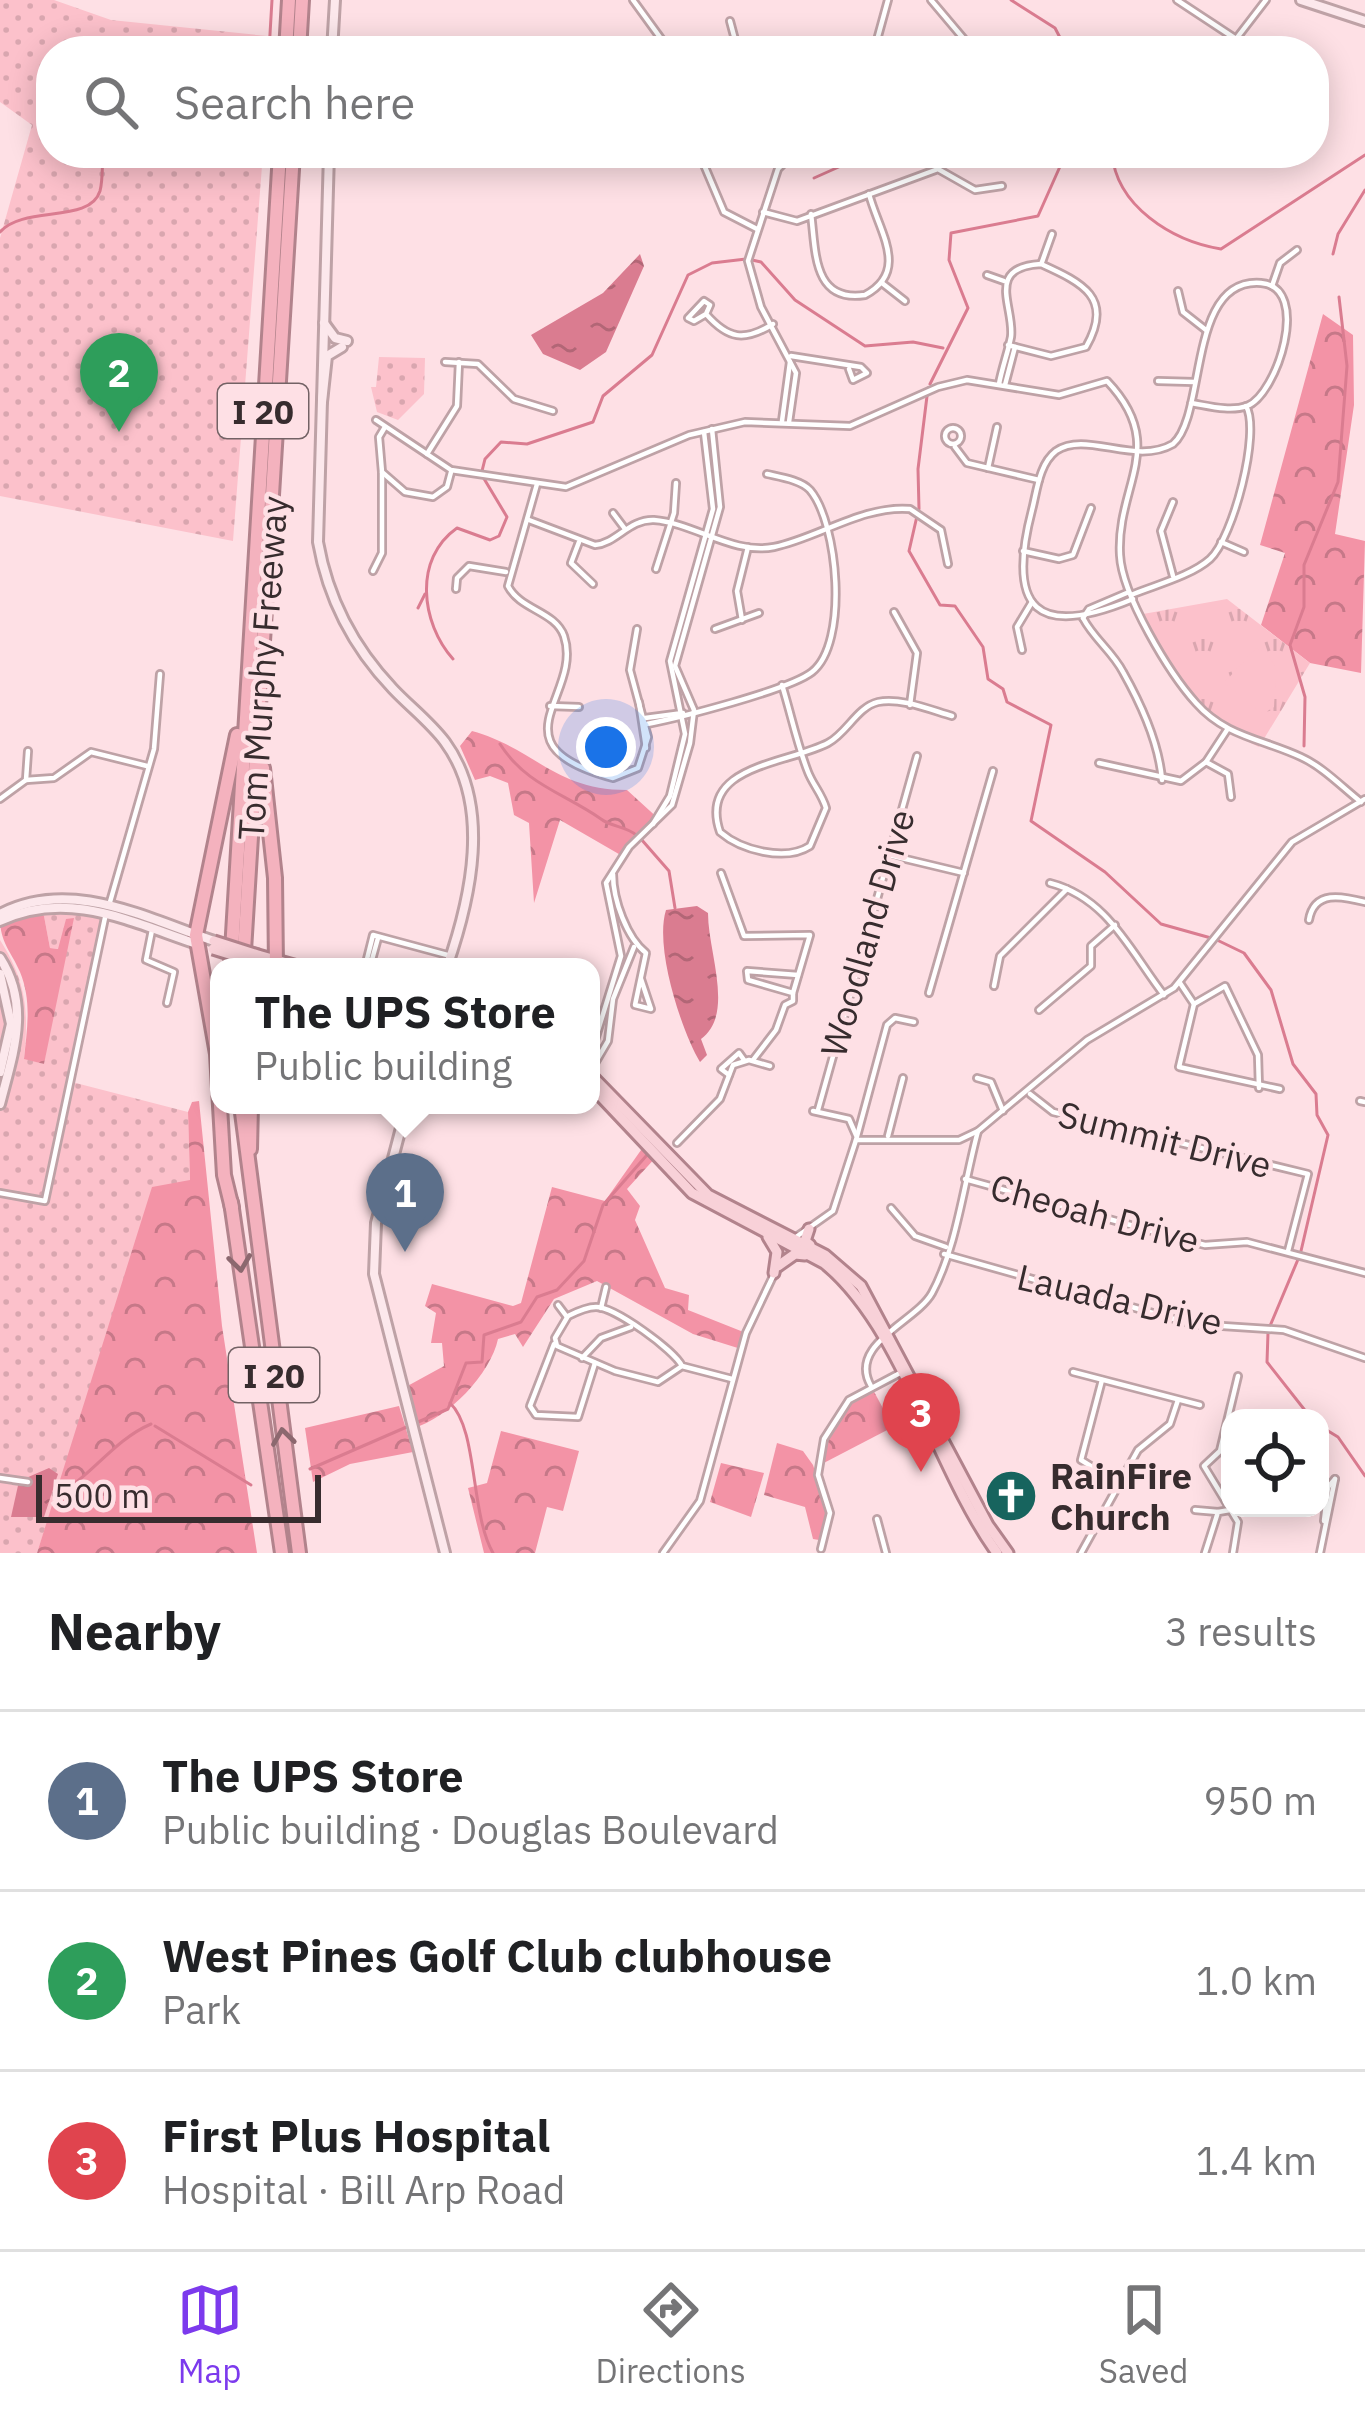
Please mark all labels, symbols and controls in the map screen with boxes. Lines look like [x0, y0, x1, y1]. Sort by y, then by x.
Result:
search box [36, 36, 1329, 168]
icon: search [78, 69, 144, 135]
text: Search here [174, 73, 415, 131]
pin: 2 [80, 333, 158, 432]
road number: I 20 [218, 384, 308, 438]
street label: Tom Murphy Freeway [227, 494, 297, 842]
your location [576, 717, 636, 777]
street label: Woodland Drive [809, 804, 925, 1062]
popup [210, 958, 600, 1114]
text: The UPS Store [254, 982, 556, 1040]
text: Public building [254, 1040, 512, 1091]
street label: Summit Drive [1054, 1090, 1276, 1188]
pin: 1 [366, 1153, 444, 1252]
street label: Cheoah Drive [985, 1163, 1205, 1263]
one-way arrow [226, 1253, 252, 1273]
street label: Lauada Drive [1013, 1253, 1227, 1345]
road number: I 20 [229, 1348, 319, 1402]
pin: 3 [882, 1373, 960, 1472]
map controls [1221, 1409, 1329, 1517]
button: locate [1221, 1409, 1329, 1517]
one-way arrow [271, 1427, 297, 1447]
place label: RainFire Church [1050, 1452, 1192, 1540]
church icon: RainFire Church [983, 1468, 1039, 1524]
scale bar [36, 1469, 321, 1522]
text: 500 m [54, 1474, 150, 1517]
text: Nearby [48, 1598, 221, 1664]
text: 3 results [1165, 1606, 1317, 1657]
text: The UPS Store [162, 1746, 464, 1804]
text: 1 [75, 1775, 99, 1826]
text: 950 m [1204, 1775, 1317, 1826]
text: Public building · Douglas Boulevard [162, 1804, 779, 1855]
text: West Pines Golf Club clubhouse [162, 1926, 832, 1984]
text: 2 [75, 1955, 99, 2006]
text: 1.0 km [1196, 1955, 1317, 2006]
text: Park [162, 1984, 241, 2035]
text: First Plus Hospital [162, 2106, 550, 2164]
text: 3 [75, 2135, 99, 2186]
text: 1.4 km [1196, 2135, 1317, 2186]
text: Hospital · Bill Arp Road [162, 2164, 565, 2215]
tab: Map [177, 2277, 243, 2392]
tab: Directions [596, 2277, 746, 2392]
tab: Saved [1099, 2277, 1188, 2392]

